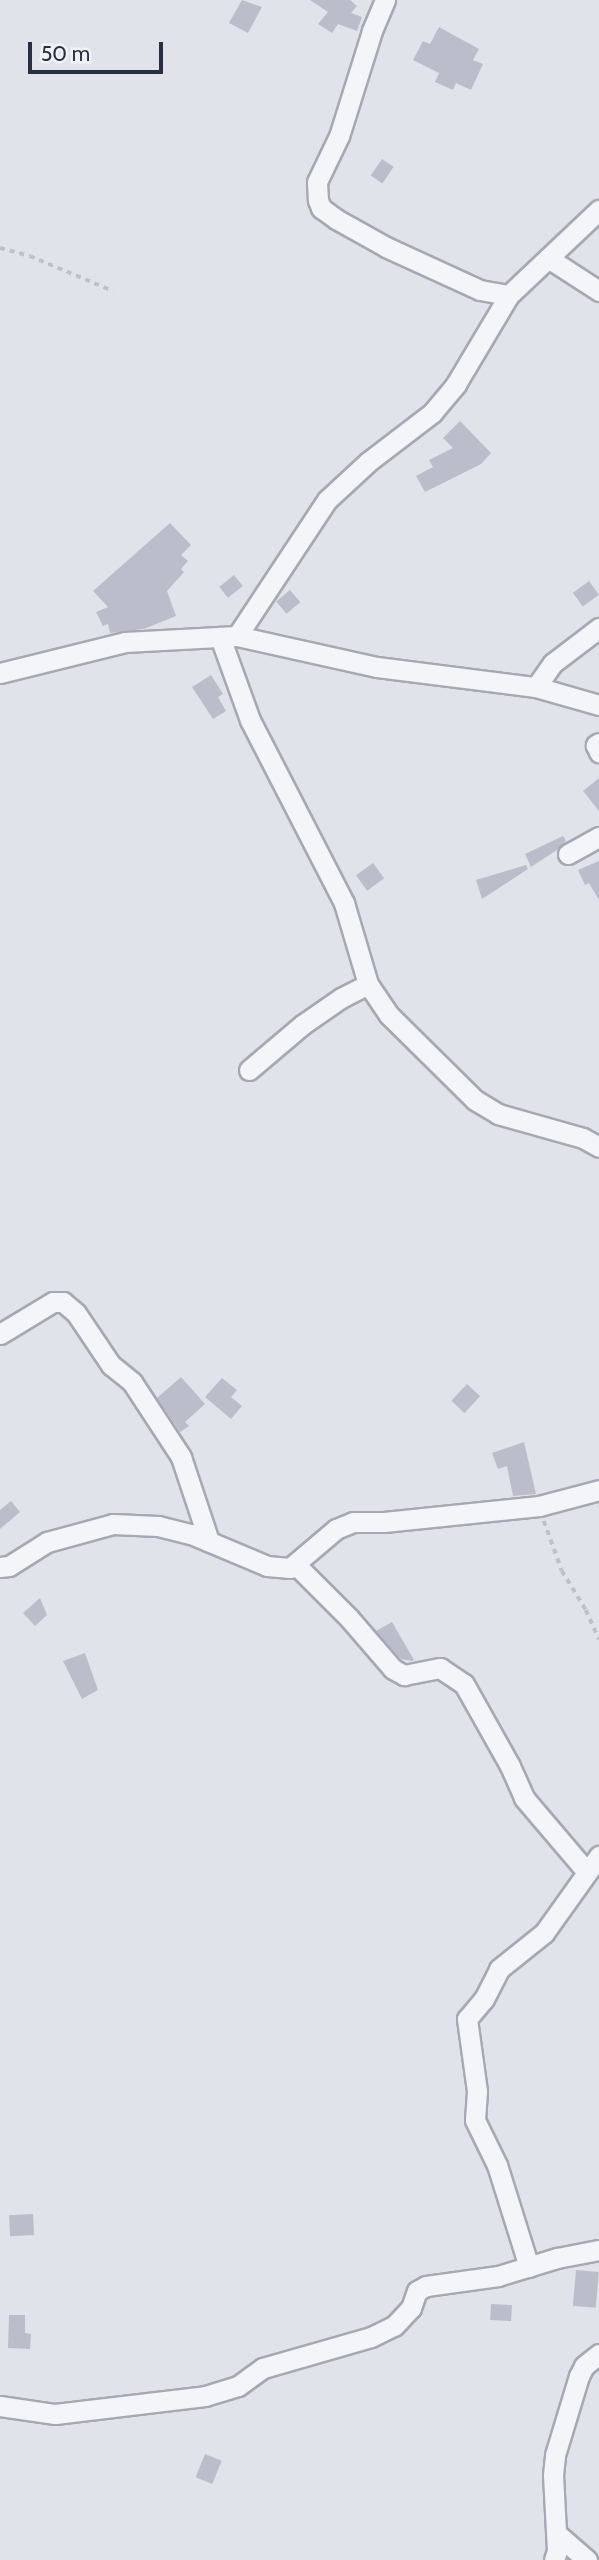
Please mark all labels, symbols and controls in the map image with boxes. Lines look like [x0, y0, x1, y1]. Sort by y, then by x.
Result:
scale bar [32, 28, 166, 72]
text: 50 m [41, 41, 90, 66]

